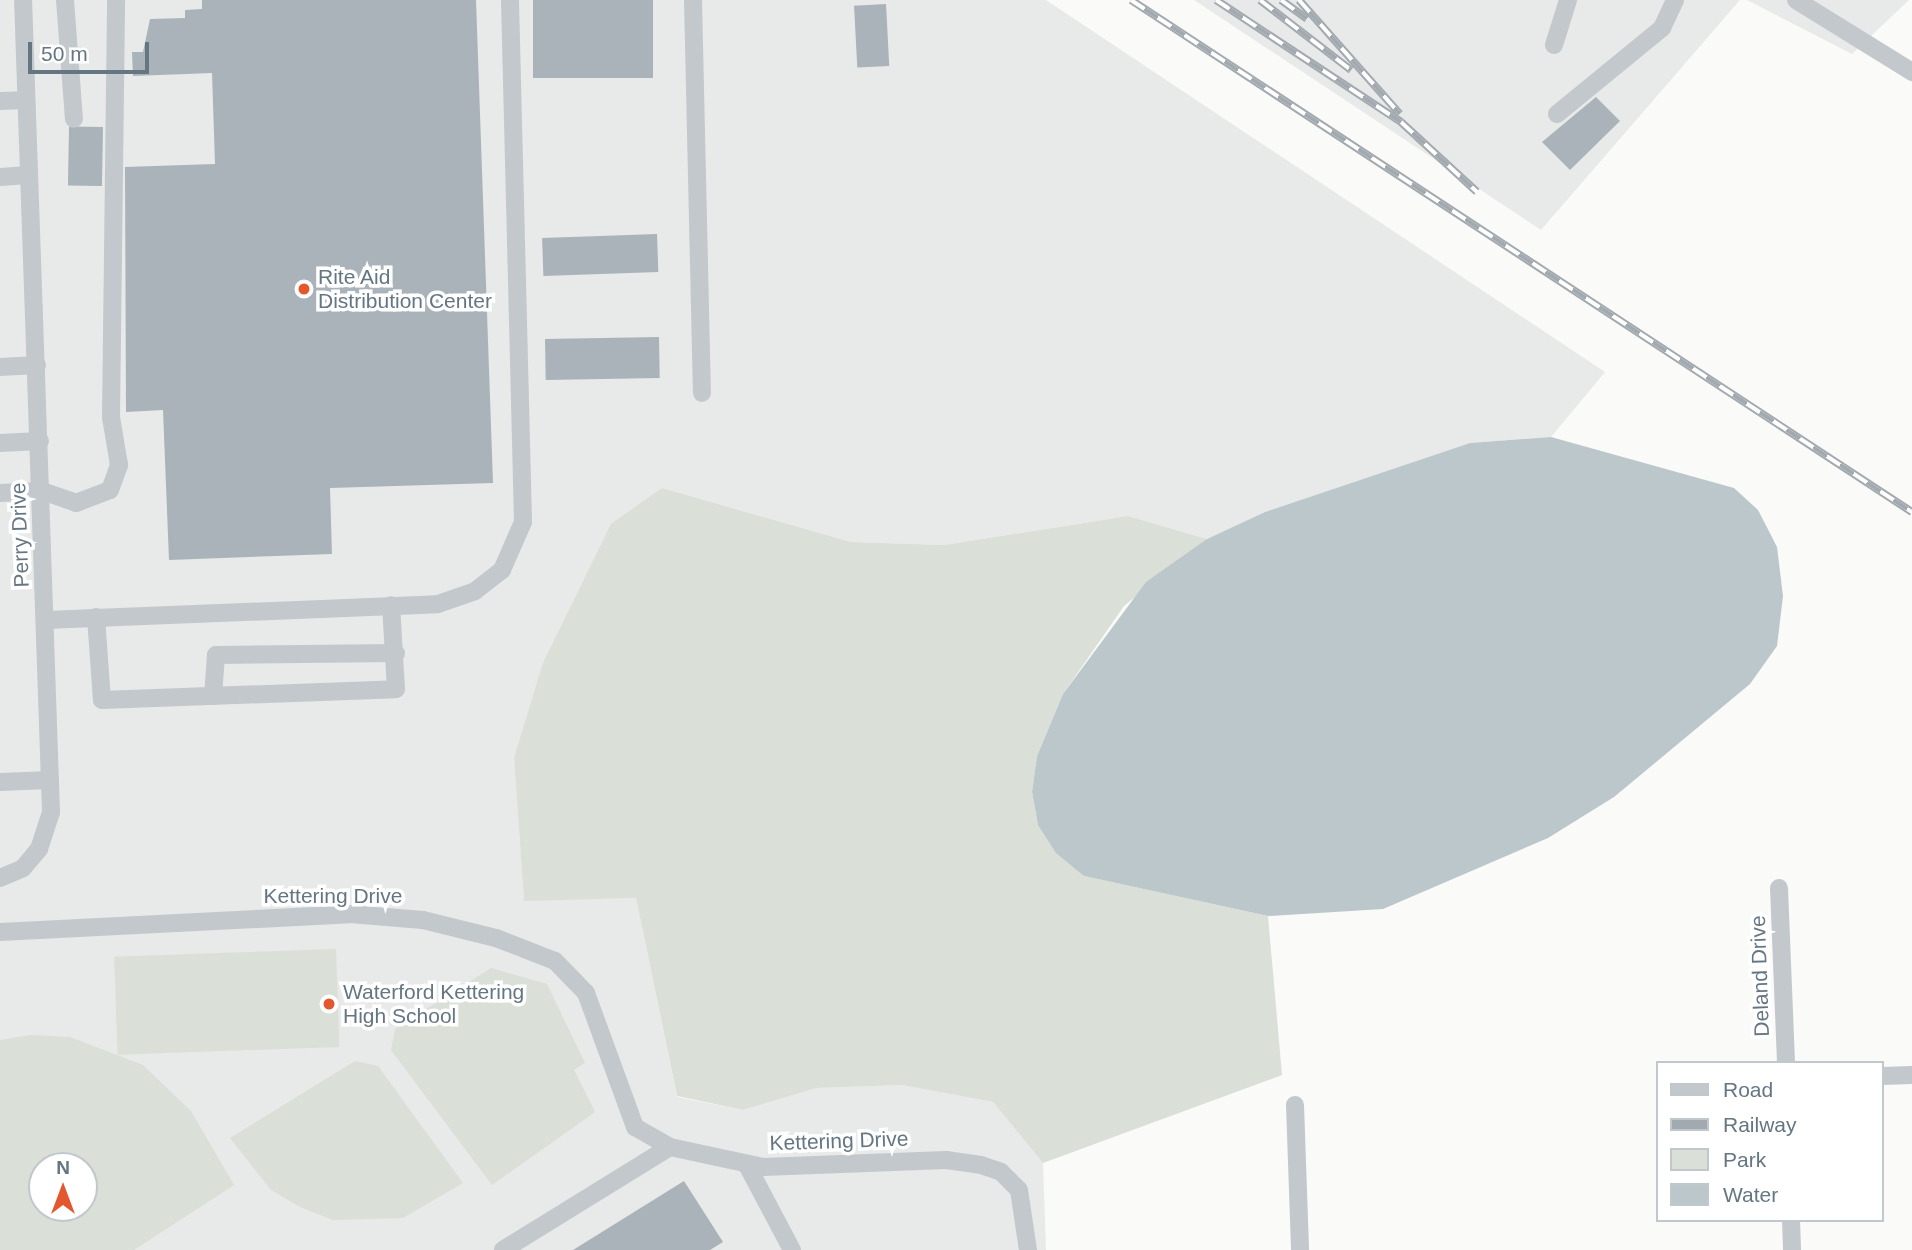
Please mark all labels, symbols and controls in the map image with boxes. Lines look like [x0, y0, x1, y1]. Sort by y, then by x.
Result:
scale bar [32, 28, 152, 72]
text: 50 m [41, 42, 88, 65]
place label: Rite Aid Distribution Center [318, 264, 492, 314]
marker: Rite Aid Distribution Center [296, 281, 312, 297]
street label: Perry Drive [6, 482, 34, 588]
street label: Kettering Drive [264, 883, 402, 909]
street label: Deland Drive [1745, 915, 1775, 1037]
place label: Waterford Kettering High School [343, 979, 524, 1029]
marker: Waterford Kettering High School [321, 996, 337, 1012]
legend [1657, 1061, 1884, 1222]
text: Road [1723, 1078, 1773, 1101]
text: Railway [1723, 1113, 1797, 1136]
street label: Kettering Drive [769, 1126, 909, 1156]
text: Park [1723, 1148, 1766, 1171]
north arrow [28, 1152, 98, 1222]
text: N [56, 1157, 70, 1178]
text: Water [1723, 1183, 1778, 1206]

